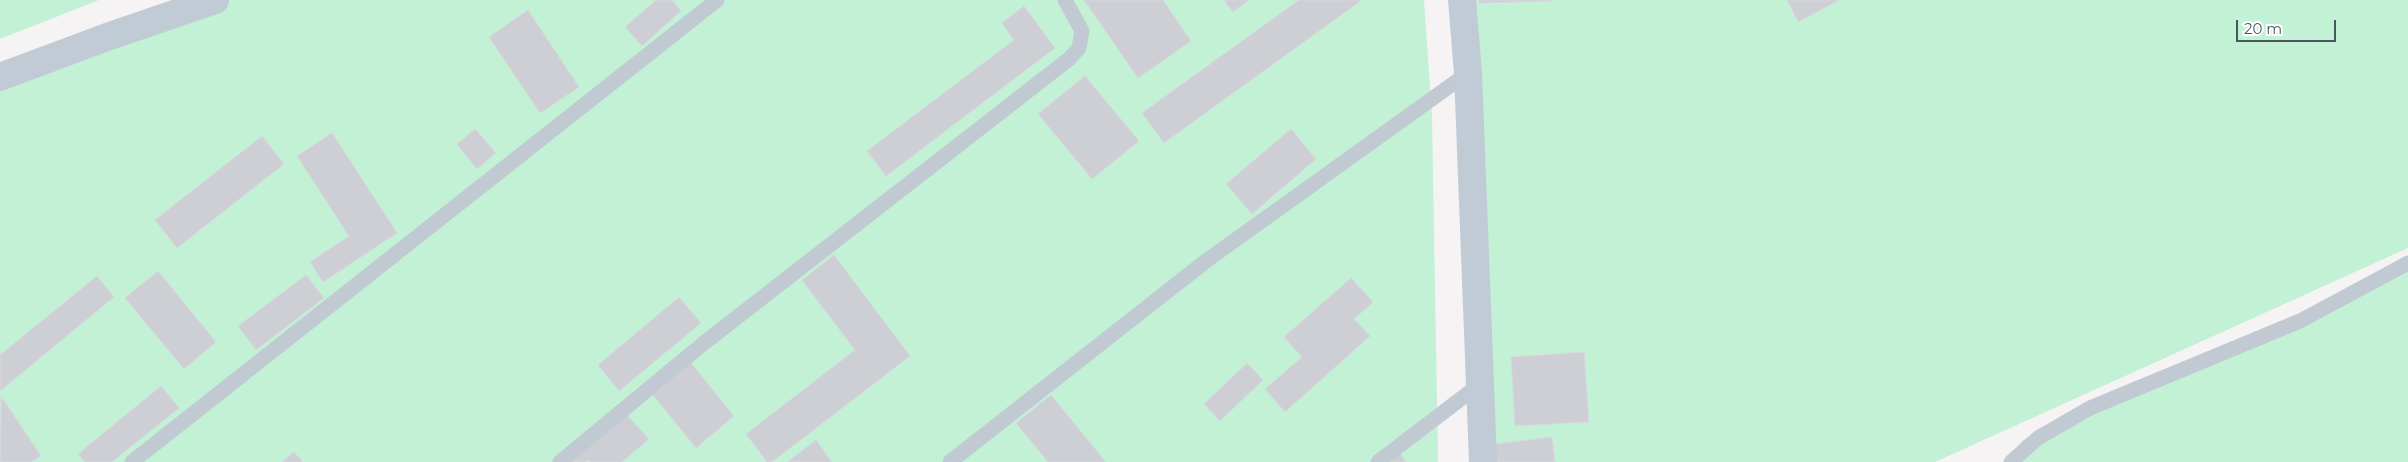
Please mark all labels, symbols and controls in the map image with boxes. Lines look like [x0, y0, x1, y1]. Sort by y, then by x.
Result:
scale bar [2238, 10, 2338, 42]
text: 20 m [2244, 19, 2282, 38]

